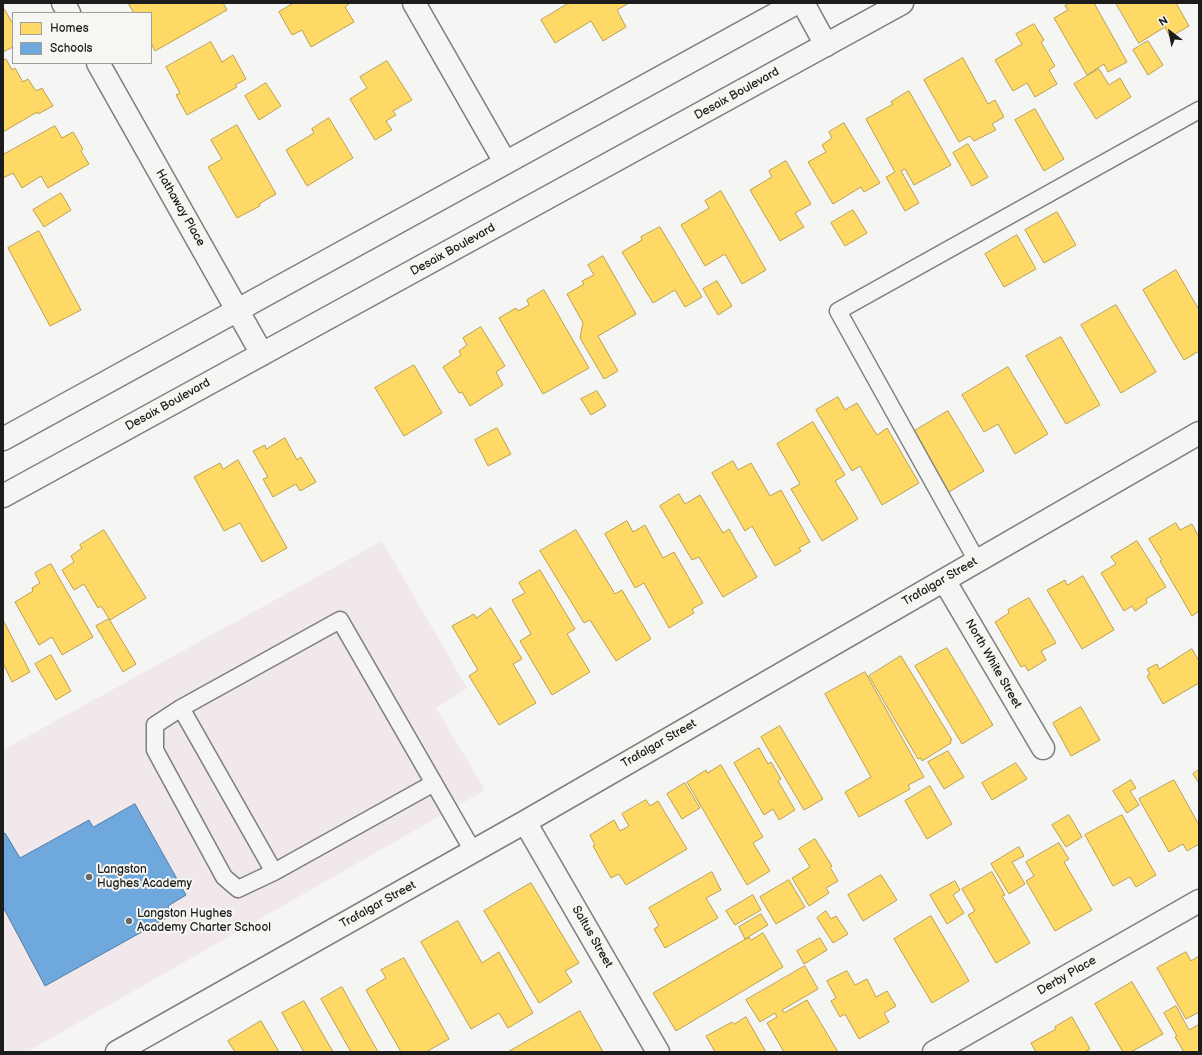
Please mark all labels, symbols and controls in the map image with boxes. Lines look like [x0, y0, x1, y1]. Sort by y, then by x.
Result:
legend [12, 12, 152, 64]
north arrow [1150, 12, 1190, 52]
text: N [1156, 14, 1170, 29]
text: Homes [50, 21, 89, 36]
text: Schools [50, 41, 93, 56]
street label: Desaix Boulevard [692, 65, 782, 123]
street label: Hathaway Place [152, 167, 208, 249]
street label: Desaix Boulevard [408, 221, 498, 279]
street label: Desaix Boulevard [123, 376, 213, 434]
street label: Trafalgar Street [900, 555, 980, 609]
street label: North White Street [962, 617, 1024, 711]
street label: Trafalgar Street [619, 717, 699, 771]
place label: Langston Hughes Academy [97, 863, 192, 891]
marker: Langston Hughes Academy [84, 872, 94, 882]
street label: Trafalgar Street [338, 878, 418, 932]
street label: Saltus Street [568, 903, 616, 971]
place label: Langston Hughes Academy Charter School [137, 907, 271, 935]
marker: Langston Hughes Academy Charter School [124, 916, 134, 926]
street label: Derby Place [1035, 953, 1099, 999]

